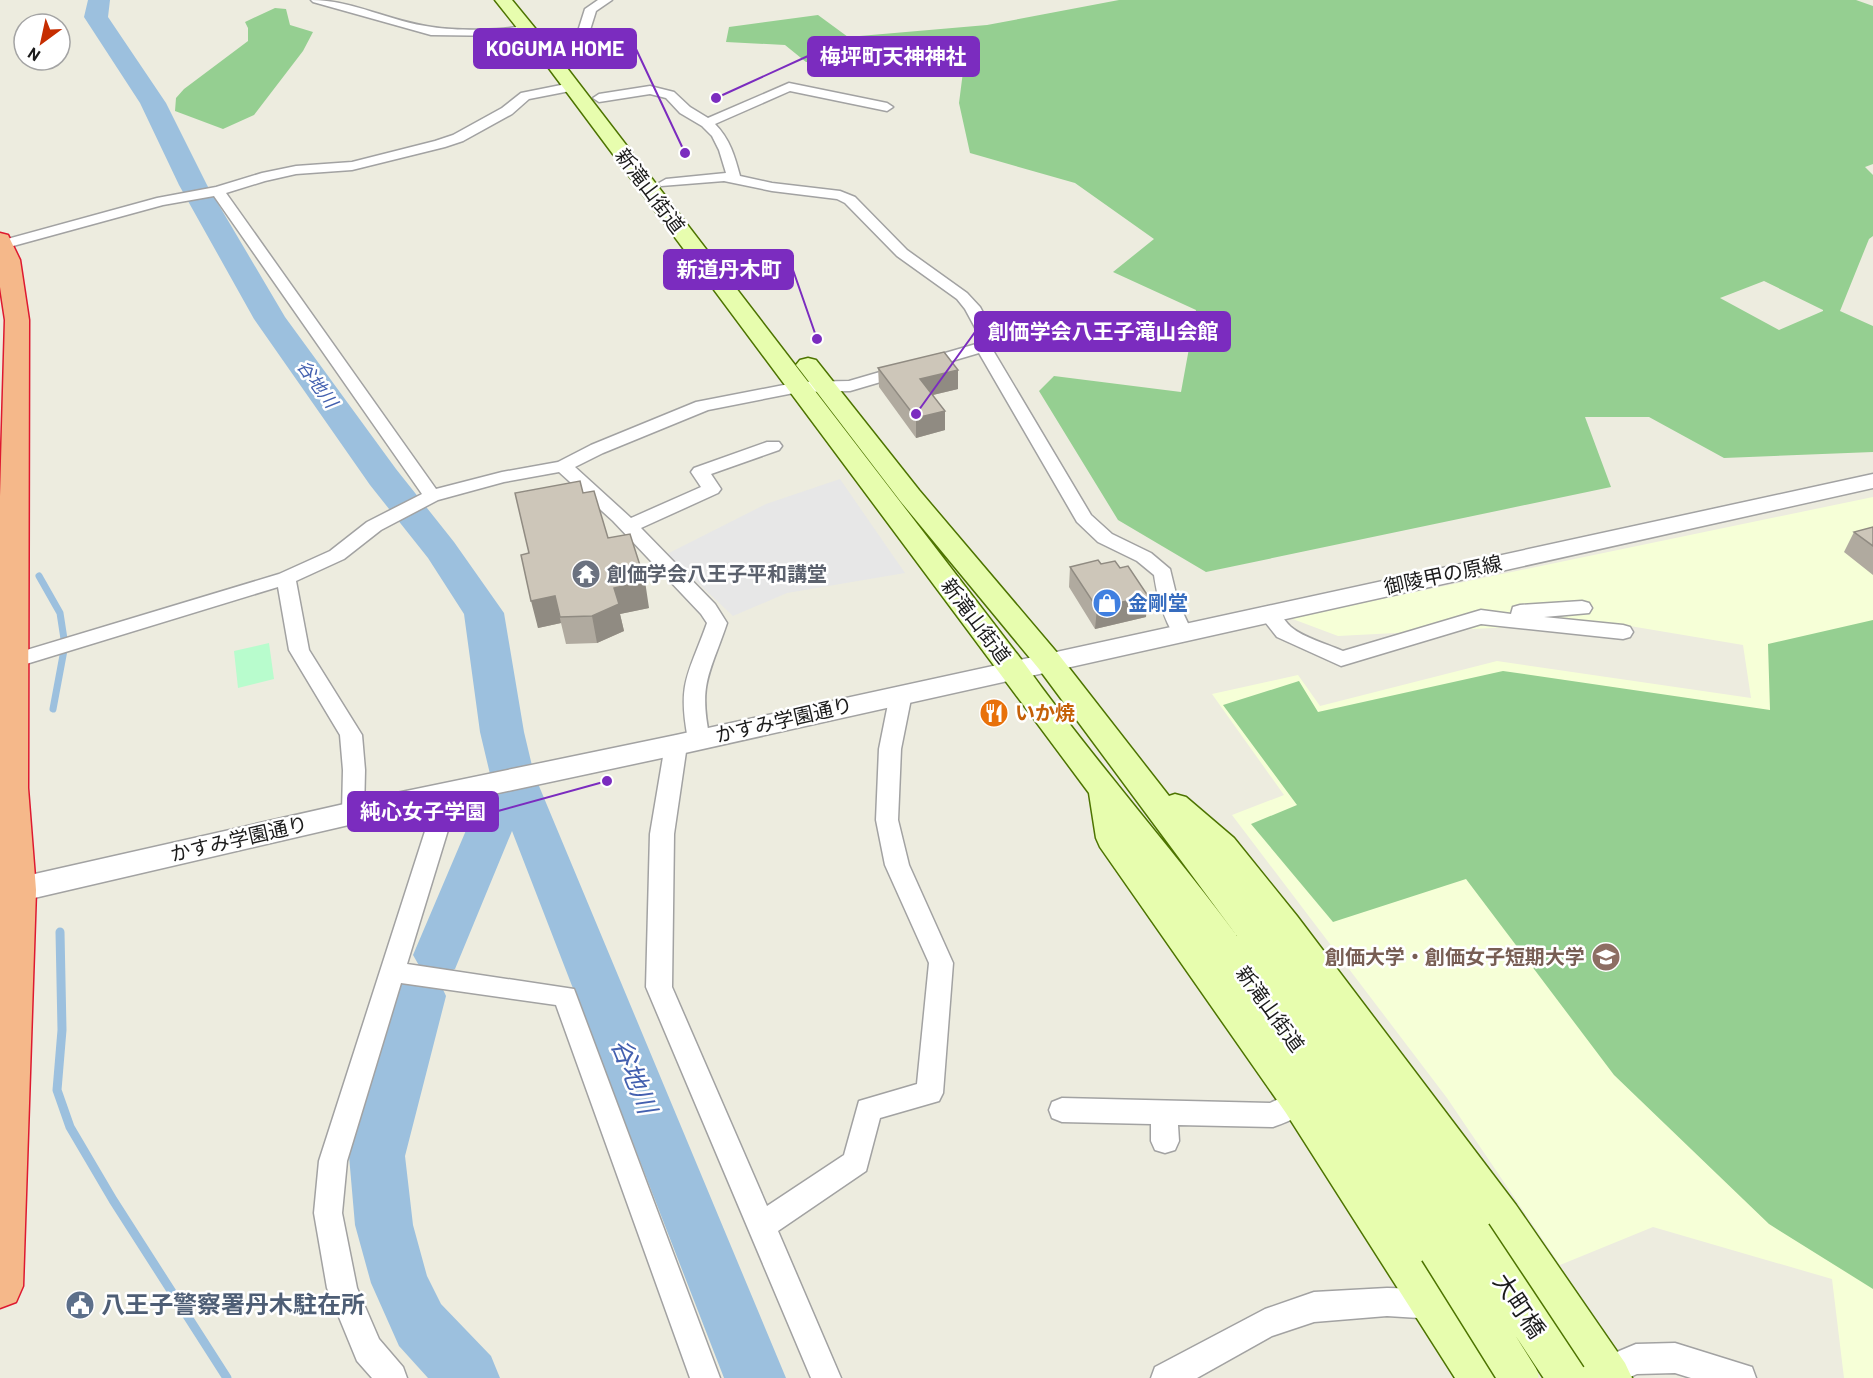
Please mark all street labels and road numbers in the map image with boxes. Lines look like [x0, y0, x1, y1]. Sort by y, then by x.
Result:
street label: 新滝山街道 [611, 143, 690, 238]
street label: 御陵甲の原線 [1382, 550, 1504, 598]
street label: 新滝山街道 [937, 573, 1016, 668]
street label: かすみ学園通り [713, 692, 855, 746]
street label: かすみ学園通り [168, 811, 310, 865]
street label: 新滝山街道 [1232, 961, 1310, 1056]
street label: 大町橋 [1488, 1267, 1552, 1343]

